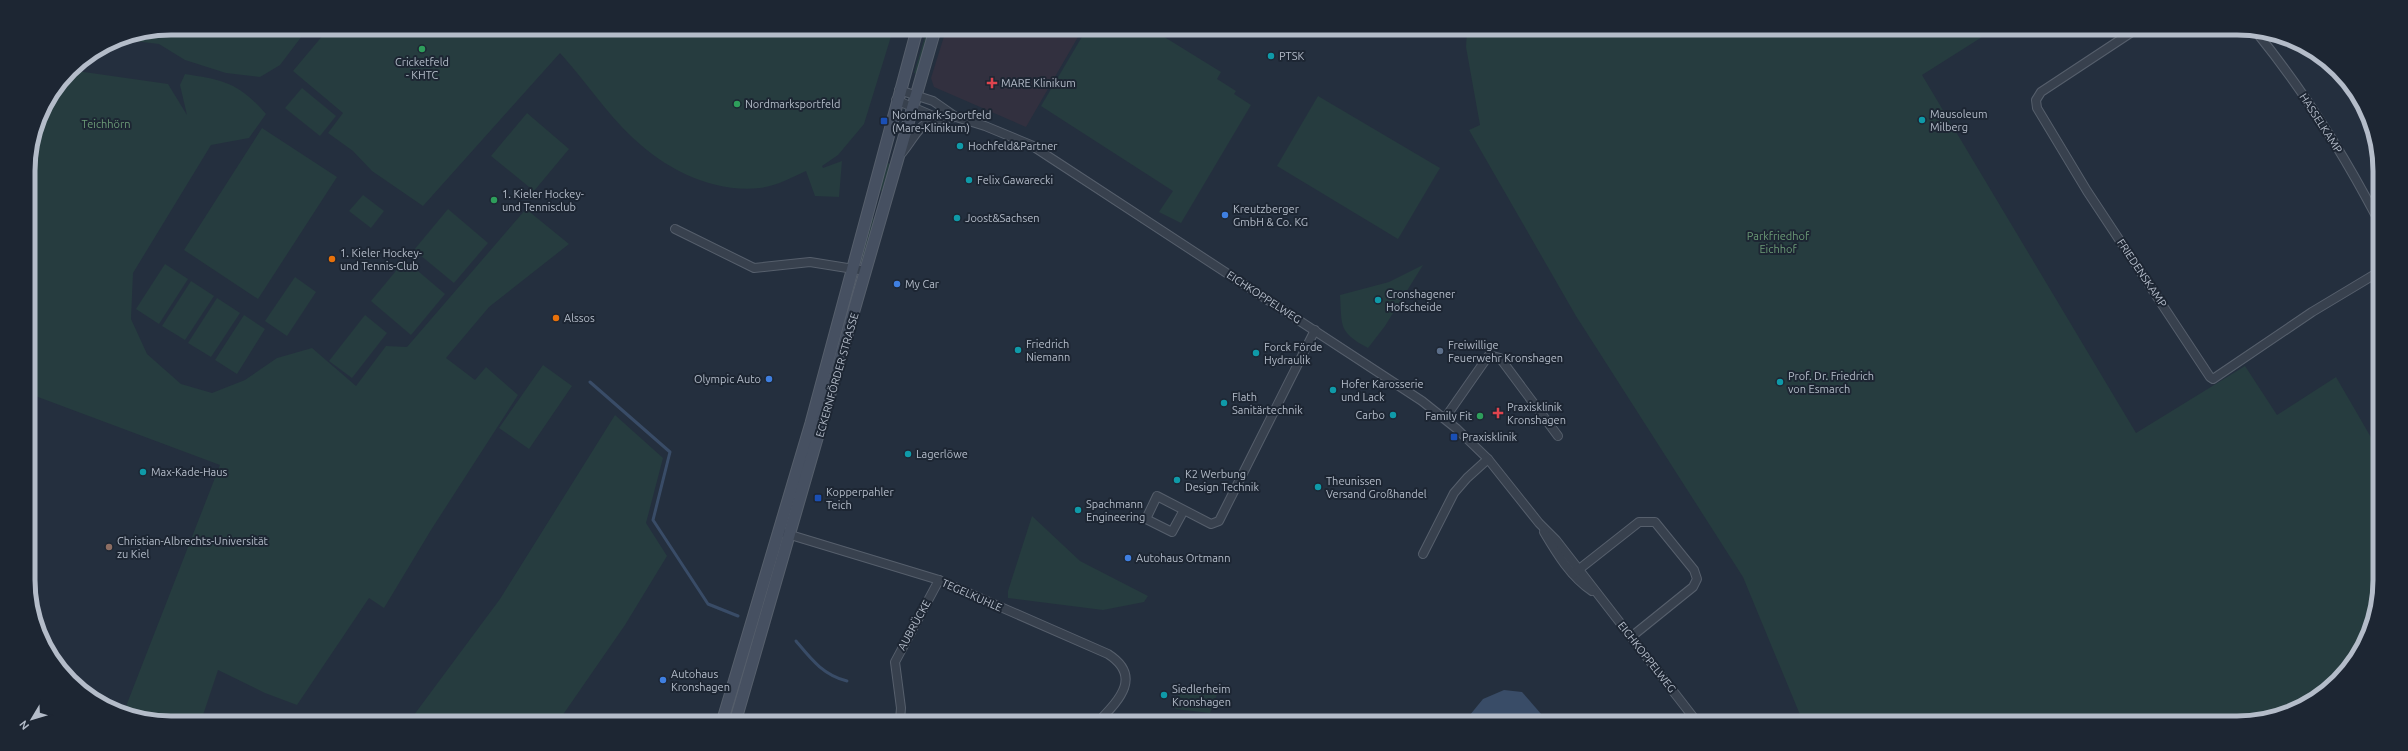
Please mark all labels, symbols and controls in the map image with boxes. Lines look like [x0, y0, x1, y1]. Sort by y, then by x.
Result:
marker: Cricketfeld - KHTC [417, 44, 427, 54]
place label: PTSK [1279, 50, 1304, 62]
marker: PTSK [1266, 51, 1276, 61]
place label: Cricketfeld - KHTC [395, 56, 449, 81]
marker: MARE Klinikum [986, 77, 998, 89]
place label: MARE Klinikum [1001, 77, 1076, 89]
street label: HASSELKAMP [2297, 91, 2345, 155]
place label: Nordmarksportfeld [745, 98, 840, 110]
marker: Nordmarksportfeld [732, 99, 742, 109]
place label: Mausoleum Milberg [1930, 108, 1987, 133]
place label: Nordmark-Sportfeld (Mare-Klinikum) [892, 109, 991, 135]
marker: Mausoleum Milberg [1917, 115, 1927, 125]
marker: Nordmark-Sportfeld (Mare-Klinikum) [879, 116, 889, 126]
park label: Teichhörn [82, 118, 130, 130]
place label: Hochfeld&Partner [968, 140, 1058, 152]
marker: Hochfeld&Partner [955, 141, 965, 151]
place label: Felix Gawarecki [977, 174, 1053, 186]
marker: Felix Gawarecki [964, 175, 974, 185]
place label: 1. Kieler Hockey- und Tennisclub [502, 188, 584, 213]
marker: 1. Kieler Hockey- und Tennisclub [489, 195, 499, 205]
place label: Kreutzberger GmbH & Co. KG [1233, 203, 1308, 228]
marker: Kreutzberger GmbH & Co. KG [1220, 210, 1230, 220]
place label: Joost&Sachsen [965, 212, 1040, 224]
marker: Joost&Sachsen [952, 213, 962, 223]
park label: Parkfriedhof Eichhof [1747, 230, 1810, 255]
street label: FRIEDENSKAMP [2115, 237, 2169, 310]
place label: 1. Kieler Hockey- und Tennis-Club [340, 247, 422, 272]
marker: 1. Kieler Hockey- und Tennis-Club [327, 254, 337, 264]
street label: EICHKOPPELWEG [1225, 268, 1303, 326]
place label: My Car [905, 278, 940, 290]
marker: My Car [892, 279, 902, 289]
place label: Cronshagener Hofscheide [1386, 288, 1456, 313]
marker: Cronshagener Hofscheide [1373, 295, 1383, 305]
street label: ECKERNFÖRDER STRASSE [813, 311, 861, 439]
place label: Alssos [564, 312, 595, 324]
marker: Alssos [551, 313, 561, 323]
place label: Friedrich Niemann [1026, 338, 1070, 363]
place label: Freiwillige Feuerwehr Kronshagen [1448, 339, 1563, 364]
place label: Forck Förde Hydraulik [1264, 341, 1322, 366]
marker: Friedrich Niemann [1013, 345, 1023, 355]
marker: Freiwillige Feuerwehr Kronshagen [1435, 346, 1445, 356]
marker: Forck Förde Hydraulik [1251, 348, 1261, 358]
place label: Prof. Dr. Friedrich von Esmarch [1788, 370, 1874, 395]
place label: Olympic Auto [694, 373, 761, 385]
marker: Olympic Auto [764, 374, 774, 384]
marker: Prof. Dr. Friedrich von Esmarch [1775, 377, 1785, 387]
place label: Hofer Karosserie und Lack [1341, 378, 1424, 403]
marker: Hofer Karosserie und Lack [1328, 385, 1338, 395]
place label: Flath Sanitärtechnik [1232, 391, 1303, 416]
marker: Flath Sanitärtechnik [1219, 398, 1229, 408]
place label: Praxisklinik Kronshagen [1507, 401, 1566, 426]
marker: Praxisklinik Kronshagen [1492, 407, 1504, 419]
place label: Carbo [1356, 409, 1385, 421]
marker: Carbo [1388, 410, 1398, 420]
place label: Family Fit [1425, 410, 1473, 422]
marker: Family Fit [1475, 411, 1485, 421]
place label: Praxisklinik [1462, 431, 1517, 443]
marker: Praxisklinik [1449, 432, 1459, 442]
place label: Lagerlöwe [916, 448, 968, 460]
marker: Lagerlöwe [903, 449, 913, 459]
place label: Max-Kade-Haus [151, 466, 228, 478]
marker: Max-Kade-Haus [138, 467, 148, 477]
place label: K2 Werbung Design Technik [1185, 468, 1259, 493]
marker: K2 Werbung Design Technik [1172, 475, 1182, 485]
place label: Theunissen Versand Großhandel [1326, 475, 1427, 500]
marker: Theunissen Versand Großhandel [1313, 482, 1323, 492]
place label: Kopperpahler Teich [826, 486, 894, 511]
marker: Kopperpahler Teich [813, 493, 823, 503]
place label: Spachmann Engineering [1086, 498, 1145, 523]
marker: Spachmann Engineering [1073, 505, 1083, 515]
place label: Christian-Albrechts-Universität zu Kiel [117, 535, 269, 560]
marker: Christian-Albrechts-Universität zu Kiel [104, 542, 114, 552]
place label: Autohaus Ortmann [1136, 552, 1230, 564]
marker: Autohaus Ortmann [1123, 553, 1133, 563]
street label: TEGELKUHLE [940, 576, 1004, 614]
street label: AUBRÜCKE [895, 598, 933, 652]
street label: EICHKOPPELWEG [1616, 619, 1678, 695]
place label: Autohaus Kronshagen [671, 668, 730, 693]
marker: Autohaus Kronshagen [658, 675, 668, 685]
place label: Siedlerheim Kronshagen [1172, 683, 1231, 708]
marker: Siedlerheim Kronshagen [1159, 690, 1169, 700]
north arrow [12, 699, 52, 739]
text: N [17, 718, 31, 732]

